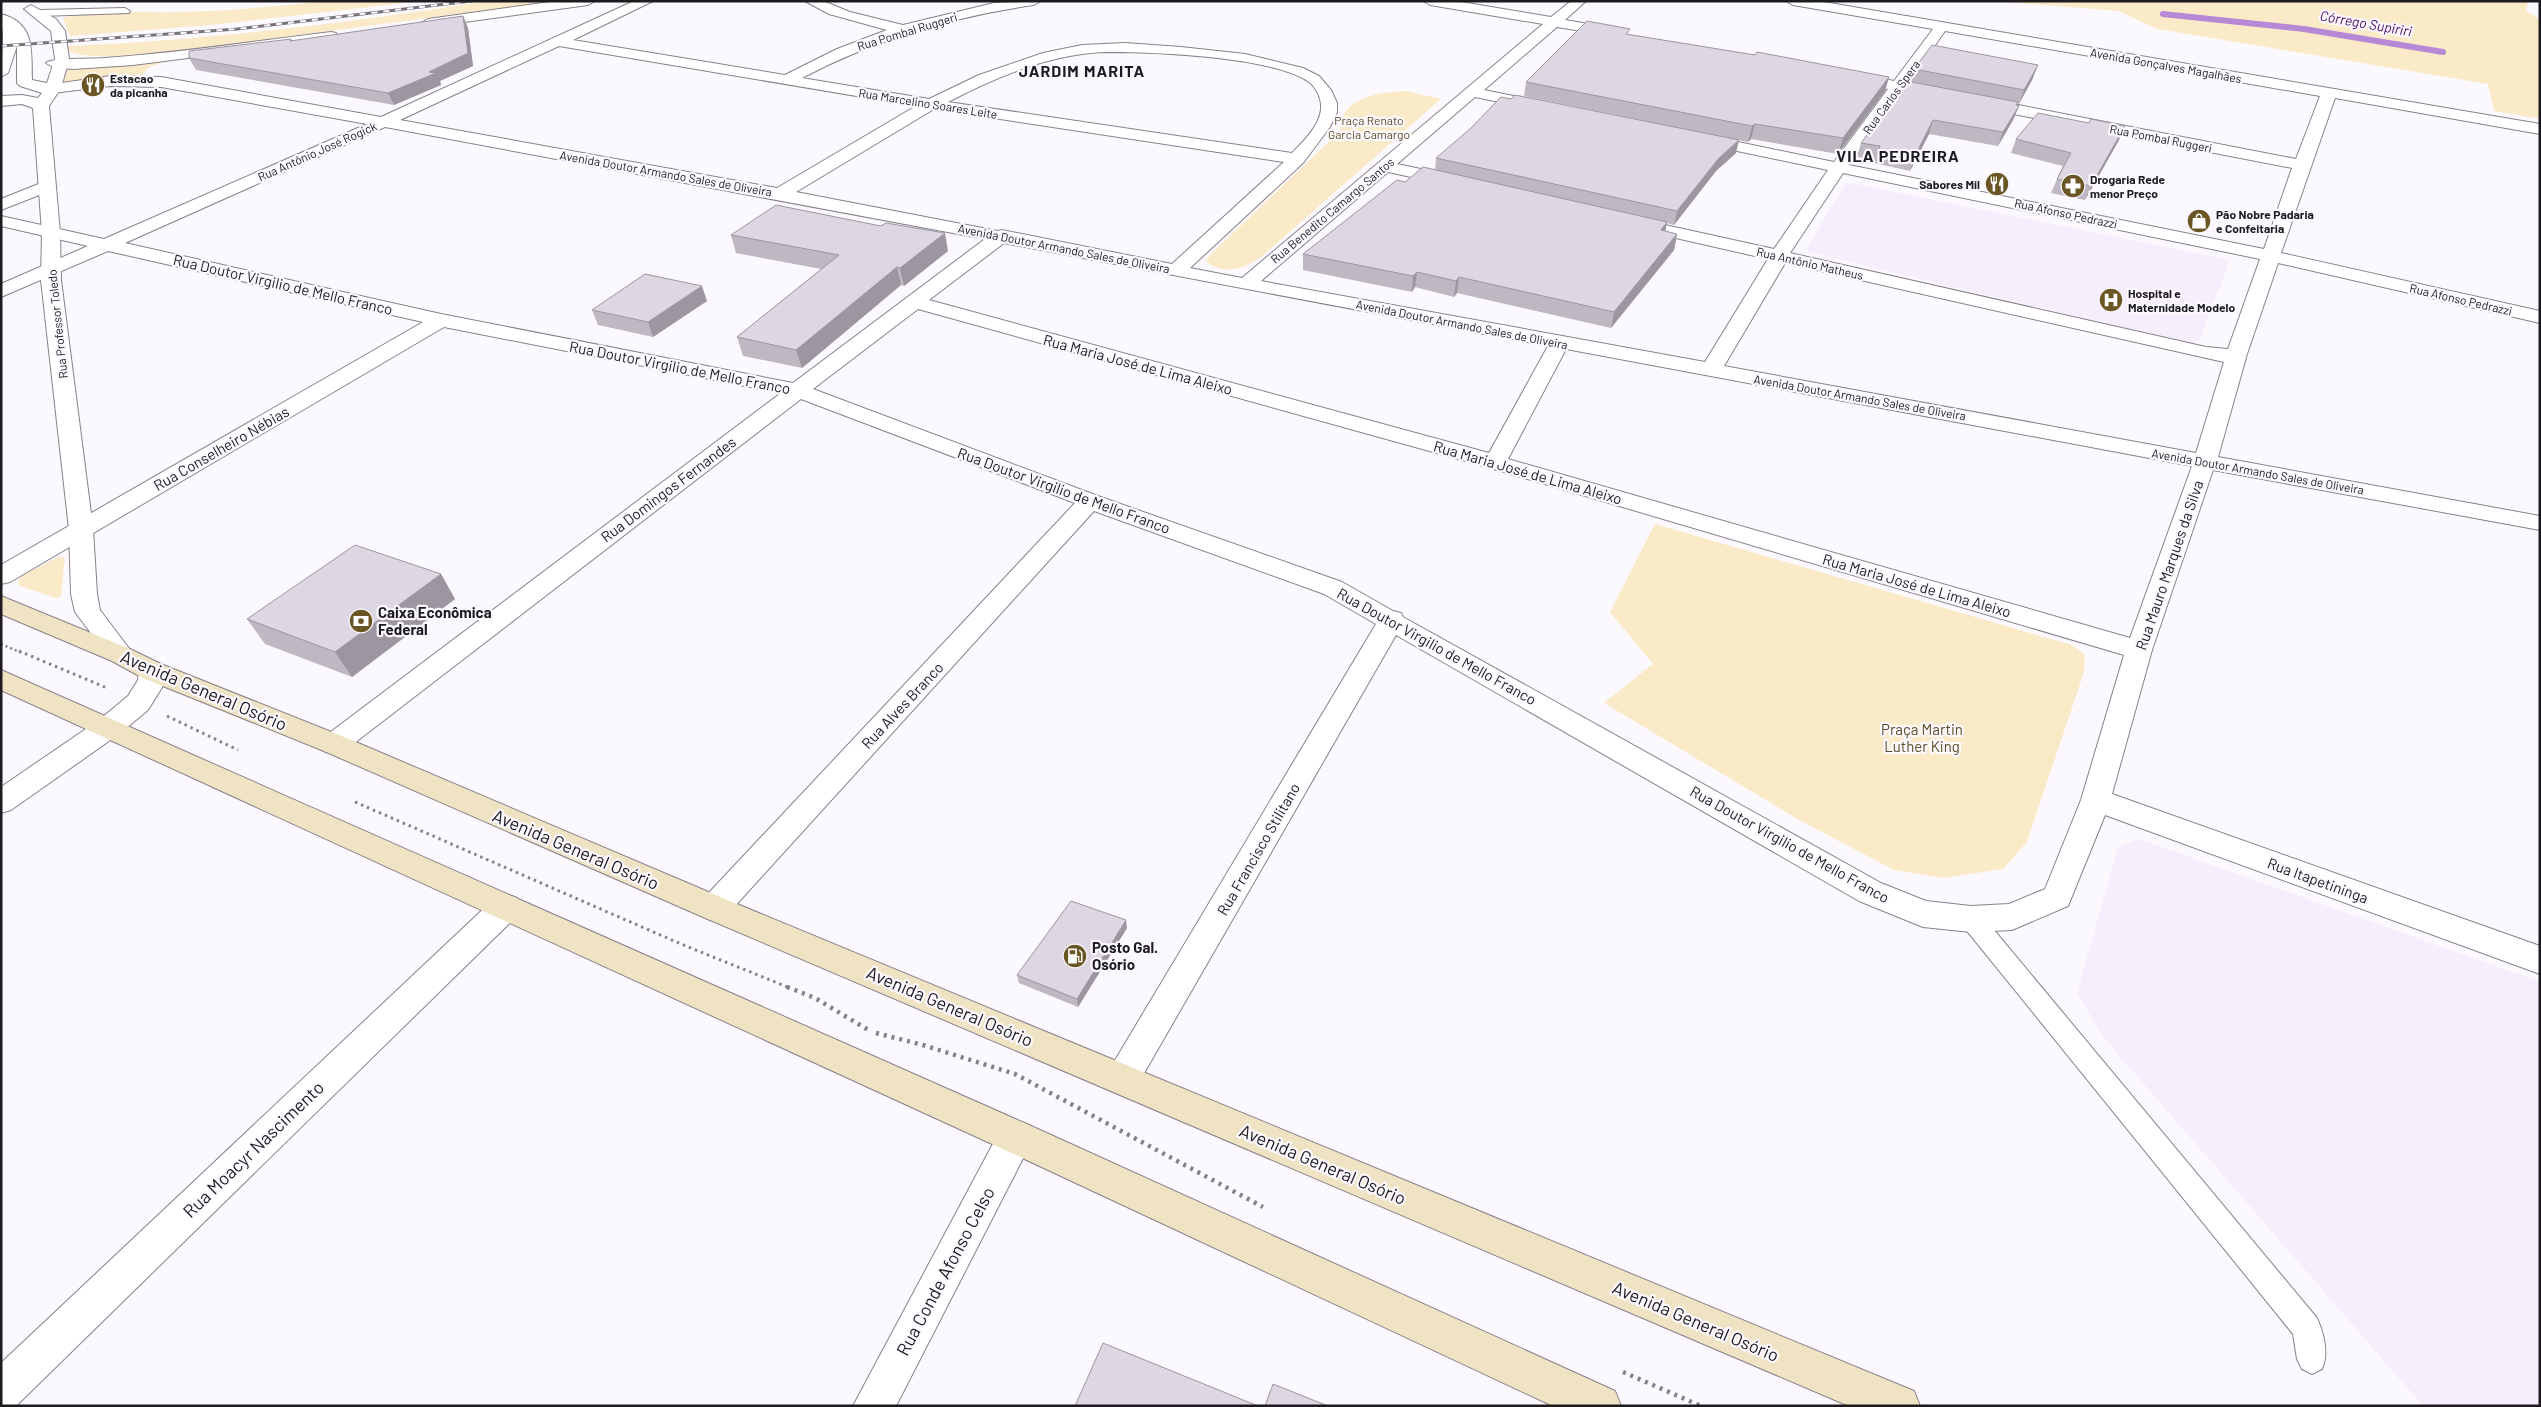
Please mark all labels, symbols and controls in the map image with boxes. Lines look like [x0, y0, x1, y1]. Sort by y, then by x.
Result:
water label: Córrego Supiriri [2319, 7, 2414, 40]
street label: Rua Pombal Ruggeri [855, 9, 959, 53]
street label: Avenida Gonçalves Magalhães [2089, 45, 2243, 85]
street label: Rua Carlos Spera [1860, 57, 1922, 137]
district label: JARDIM MARITA [1019, 61, 1145, 80]
place label: Estacao da picanha [110, 71, 168, 99]
restaurant icon: Estacao da picanha [80, 72, 106, 98]
street label: Rua Marcelino Soares Leite [858, 85, 998, 121]
park label: Praça Renato Garcia Camargo [1328, 113, 1410, 141]
street label: Rua Antônio José Rogick [255, 118, 379, 184]
street label: Rua Pombal Ruggeri [2109, 121, 2213, 155]
district label: VILA PEDREIRA [1836, 146, 1960, 165]
street label: Avenida Doutor Armando Sales de Oliveira [559, 147, 773, 199]
street label: Rua Benedito Camargo Santos [1267, 154, 1397, 266]
restaurant icon: Sabores Mil [1984, 171, 2010, 197]
place label: Drogaria Rede menor Preço [2090, 172, 2166, 200]
pharmacy icon: Drogaria Rede menor Preço [2060, 173, 2086, 199]
place label: Sabores Mil [1919, 177, 1980, 191]
street label: Rua Afonso Pedrazzi [2013, 195, 2119, 231]
place label: Pão Nobre Padaria e Confeitaria [2216, 207, 2314, 235]
shop icon: Pão Nobre Padaria e Confeitaria [2186, 208, 2212, 234]
street label: Avenida Doutor Armando Sales de Oliveira [957, 221, 1171, 275]
street label: Rua Antônio Matheus [1755, 244, 1865, 282]
street label: Rua Doutor Virgilio de Mello Franco [171, 250, 395, 318]
street label: Rua Professor Toledo [44, 269, 70, 379]
street label: Rua Afonso Pedrazzi [2408, 280, 2514, 318]
place label: Hospital e Maternidade Modelo [2128, 286, 2235, 314]
hospital icon: Hospital e Maternidade Modelo [2098, 287, 2124, 313]
street label: Avenida Doutor Armando Sales de Oliveira [1355, 297, 1569, 351]
street label: Rua Maria José de Lima Aleixo [1041, 330, 1235, 398]
street label: Rua Doutor Virgilio de Mello Franco [568, 337, 792, 397]
street label: Avenida Doutor Armando Sales de Oliveira [1753, 371, 1967, 423]
street label: Rua Conselheiro Nébias [150, 402, 292, 494]
street label: Rua Domingos Fernandes [597, 432, 739, 546]
street label: Rua Maria José de Lima Aleixo [1432, 436, 1624, 508]
street label: Rua Doutor Virgilio de Mello Franco [955, 443, 1173, 537]
street label: Avenida Doutor Armando Sales de Oliveira [2151, 445, 2365, 497]
street label: Rua Mauro Marques da Silva [2131, 478, 2207, 652]
street label: Rua Maria José de Lima Aleixo [1821, 549, 2013, 621]
street label: Rua Doutor Virgilio de Mello Franco [1334, 584, 1540, 708]
place label: Caixa Econômica Federal [378, 603, 492, 638]
bank icon: Caixa Econômica Federal [348, 608, 374, 634]
street label: Avenida General Osório [117, 645, 291, 735]
street label: Rua Alves Branco [857, 658, 947, 752]
park label: Praça Martin Luther King [1881, 720, 1963, 755]
street label: Rua Francisco Stilitano [1213, 780, 1303, 918]
street label: Rua Doutor Virgilio de Mello Franco [1687, 782, 1893, 906]
street label: Avenida General Osório [489, 804, 663, 894]
street label: Rua Itapetininga [2265, 853, 2371, 907]
place label: Posto Gal. Osório [1092, 938, 1158, 973]
fuel station icon: Posto Gal. Osório [1062, 943, 1088, 969]
street label: Avenida General Osório [863, 961, 1037, 1051]
street label: Rua Moacyr Nascimento [178, 1076, 328, 1222]
street label: Avenida General Osório [1236, 1119, 1410, 1209]
street label: Rua Conde Afonso Celso [891, 1183, 999, 1359]
street label: Avenida General Osório [1609, 1276, 1783, 1366]

